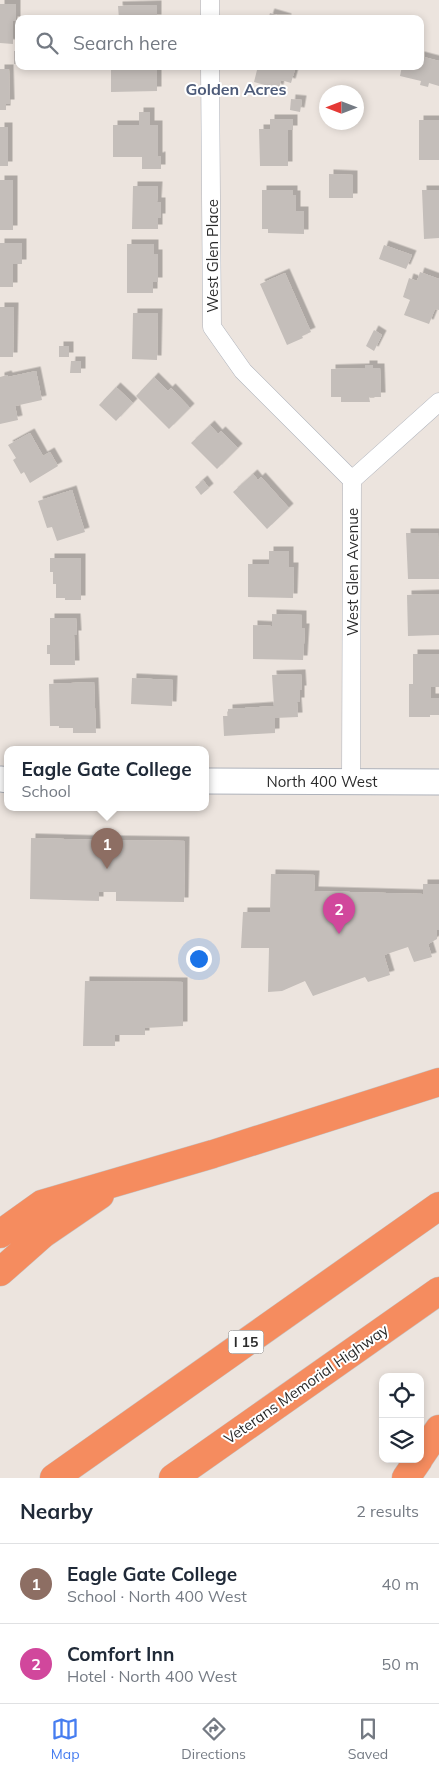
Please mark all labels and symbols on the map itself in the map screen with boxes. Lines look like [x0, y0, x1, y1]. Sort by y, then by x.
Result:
district label: Golden Acres [185, 79, 287, 99]
north arrow [319, 85, 364, 130]
street label: West Glen Place [203, 199, 222, 313]
street label: West Glen Avenue [343, 508, 362, 636]
street label: North 400 West [266, 772, 378, 791]
pin: 1 [91, 828, 123, 869]
pin: 2 [323, 893, 355, 934]
your location [186, 946, 212, 972]
street label: Veterans Memorial Highway [220, 1320, 392, 1448]
road number: I 15 [228, 1330, 264, 1354]

